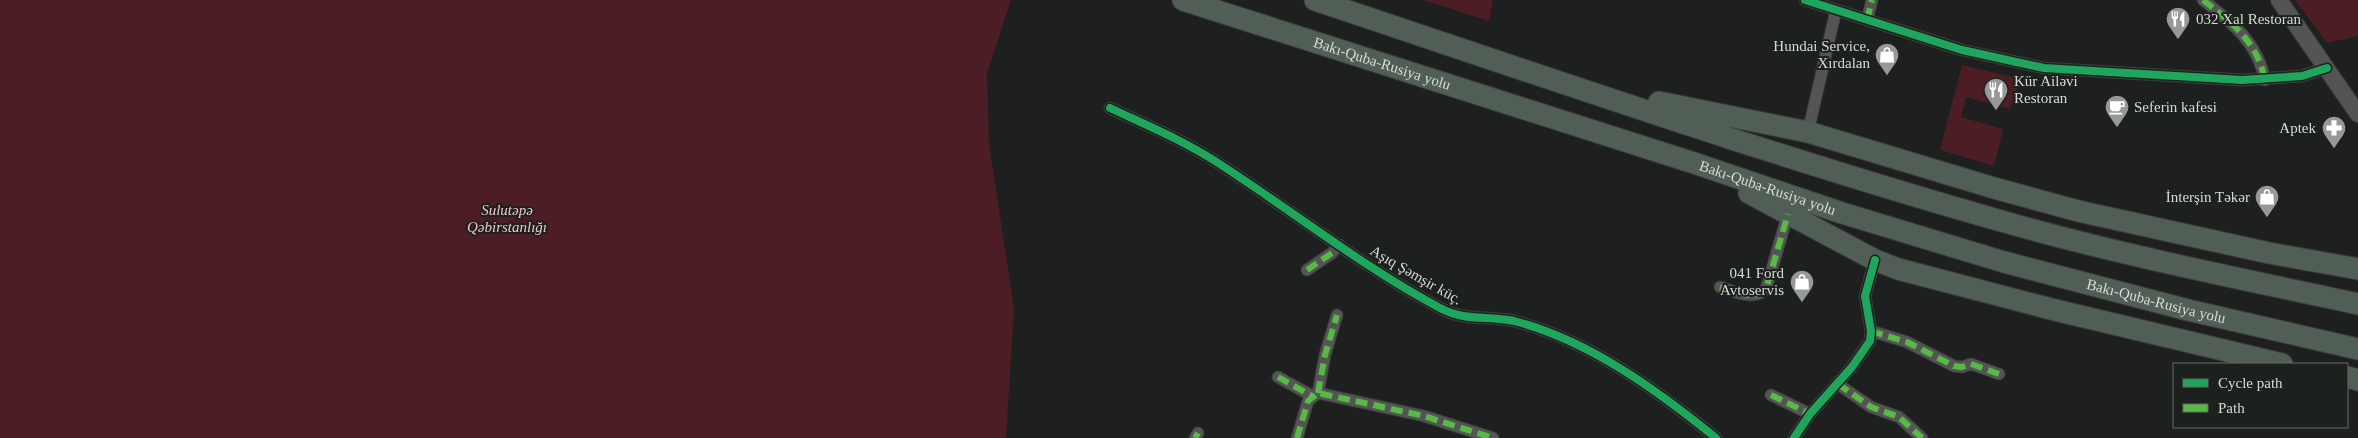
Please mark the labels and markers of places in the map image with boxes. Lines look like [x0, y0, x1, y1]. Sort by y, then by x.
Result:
restaurant icon: 032 Xal Restoran [2165, 6, 2191, 40]
place label: 032 Xal Restoran [2196, 11, 2301, 27]
place label: Hundai Service, Xırdalan [1773, 38, 1870, 71]
shop icon: Hundai Service, Xırdalan [1874, 42, 1900, 76]
place label: Kür Ailəvi Restoran [2014, 73, 2078, 106]
restaurant icon: Kür Ailəvi Restoran [1983, 77, 2009, 111]
cafe icon: Seferin kafesi [2104, 94, 2130, 128]
place label: Seferin kafesi [2134, 99, 2217, 115]
pharmacy icon: Aptek [2321, 115, 2347, 149]
place label: Aptek [2279, 120, 2316, 136]
shop icon: İnterşin Təkər [2254, 184, 2280, 218]
place label: İnterşin Təkər [2166, 189, 2250, 205]
place label: 041 Ford Avtoservis [1720, 265, 1784, 298]
shop icon: 041 Ford Avtoservis [1789, 269, 1815, 303]

